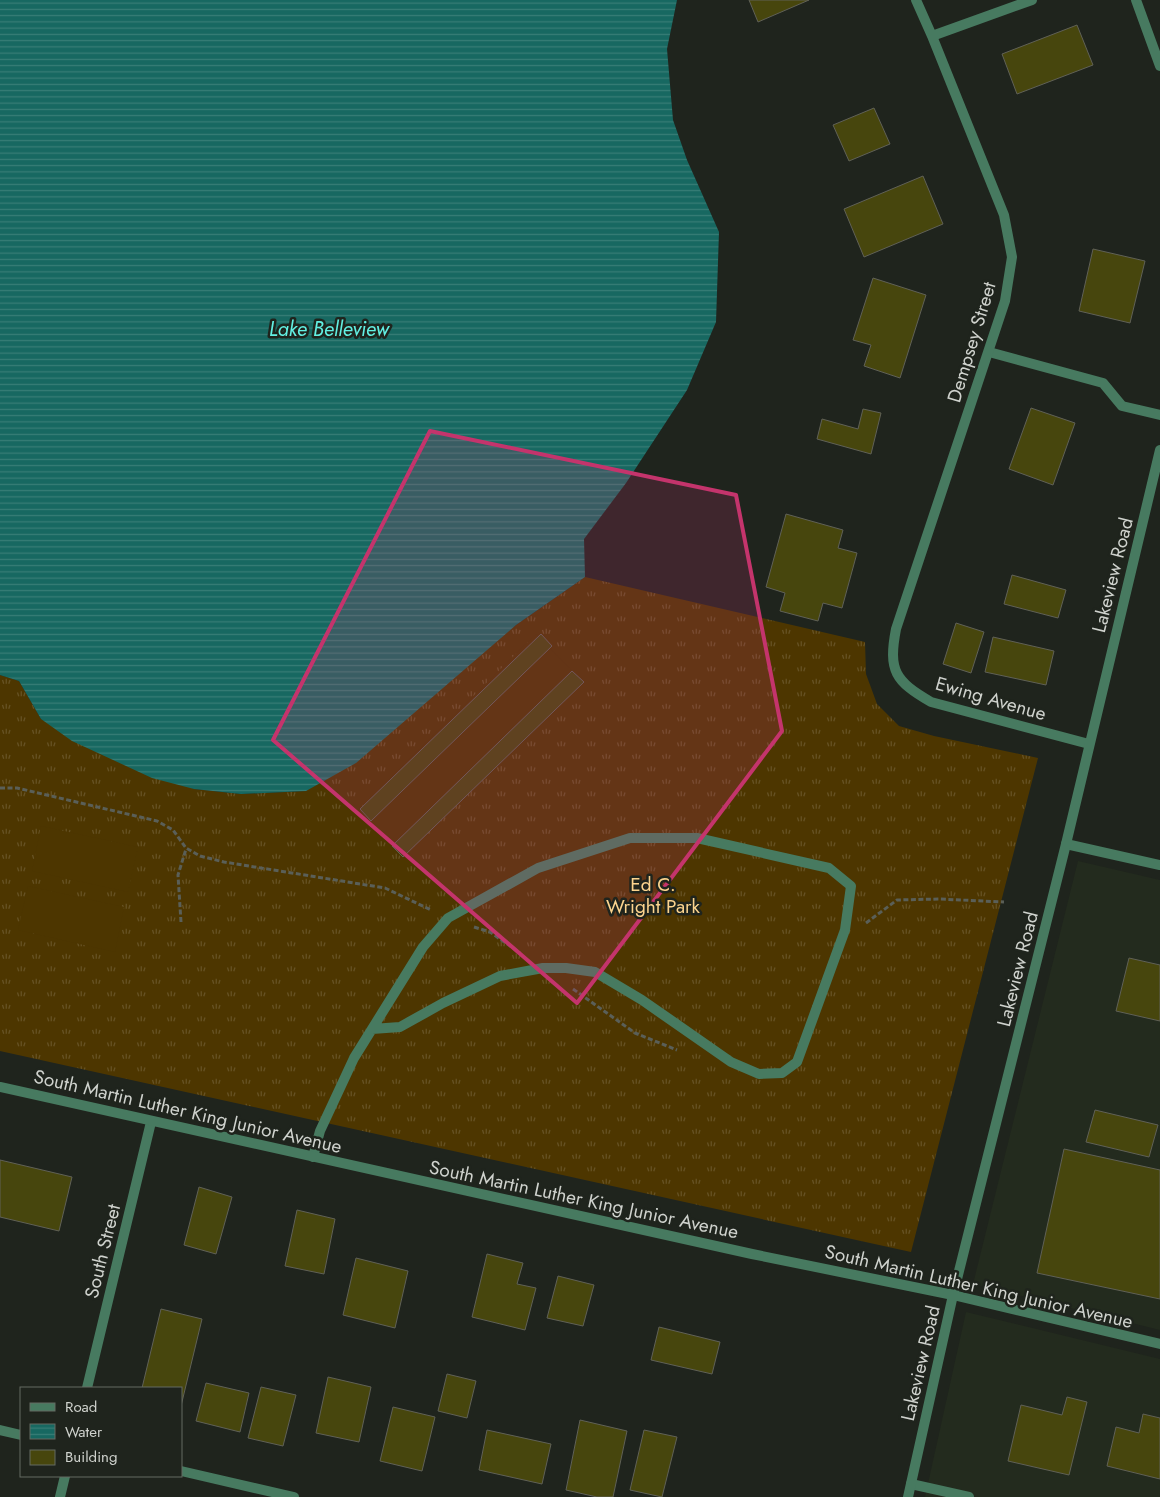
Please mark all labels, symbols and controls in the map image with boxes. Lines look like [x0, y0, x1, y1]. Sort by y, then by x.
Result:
street label: Dempsey Street [940, 278, 1003, 406]
water label: Lake Belleview [269, 315, 391, 344]
street label: Lakeview Road [1085, 515, 1140, 635]
street label: Ewing Avenue [932, 670, 1050, 727]
park label: Ed C. Wright Park [606, 871, 701, 920]
street label: Lakeview Road [990, 909, 1045, 1029]
street label: South Martin Luther King Junior Avenue [31, 1063, 345, 1160]
street label: South Martin Luther King Junior Avenue [427, 1154, 741, 1246]
street label: South Street [78, 1201, 127, 1301]
street label: South Martin Luther King Junior Avenue [822, 1238, 1136, 1335]
street label: Lakeview Road [894, 1303, 947, 1423]
legend [20, 1387, 182, 1477]
text: Road [65, 1396, 97, 1418]
text: Water [65, 1421, 103, 1443]
text: Building [65, 1446, 117, 1468]

